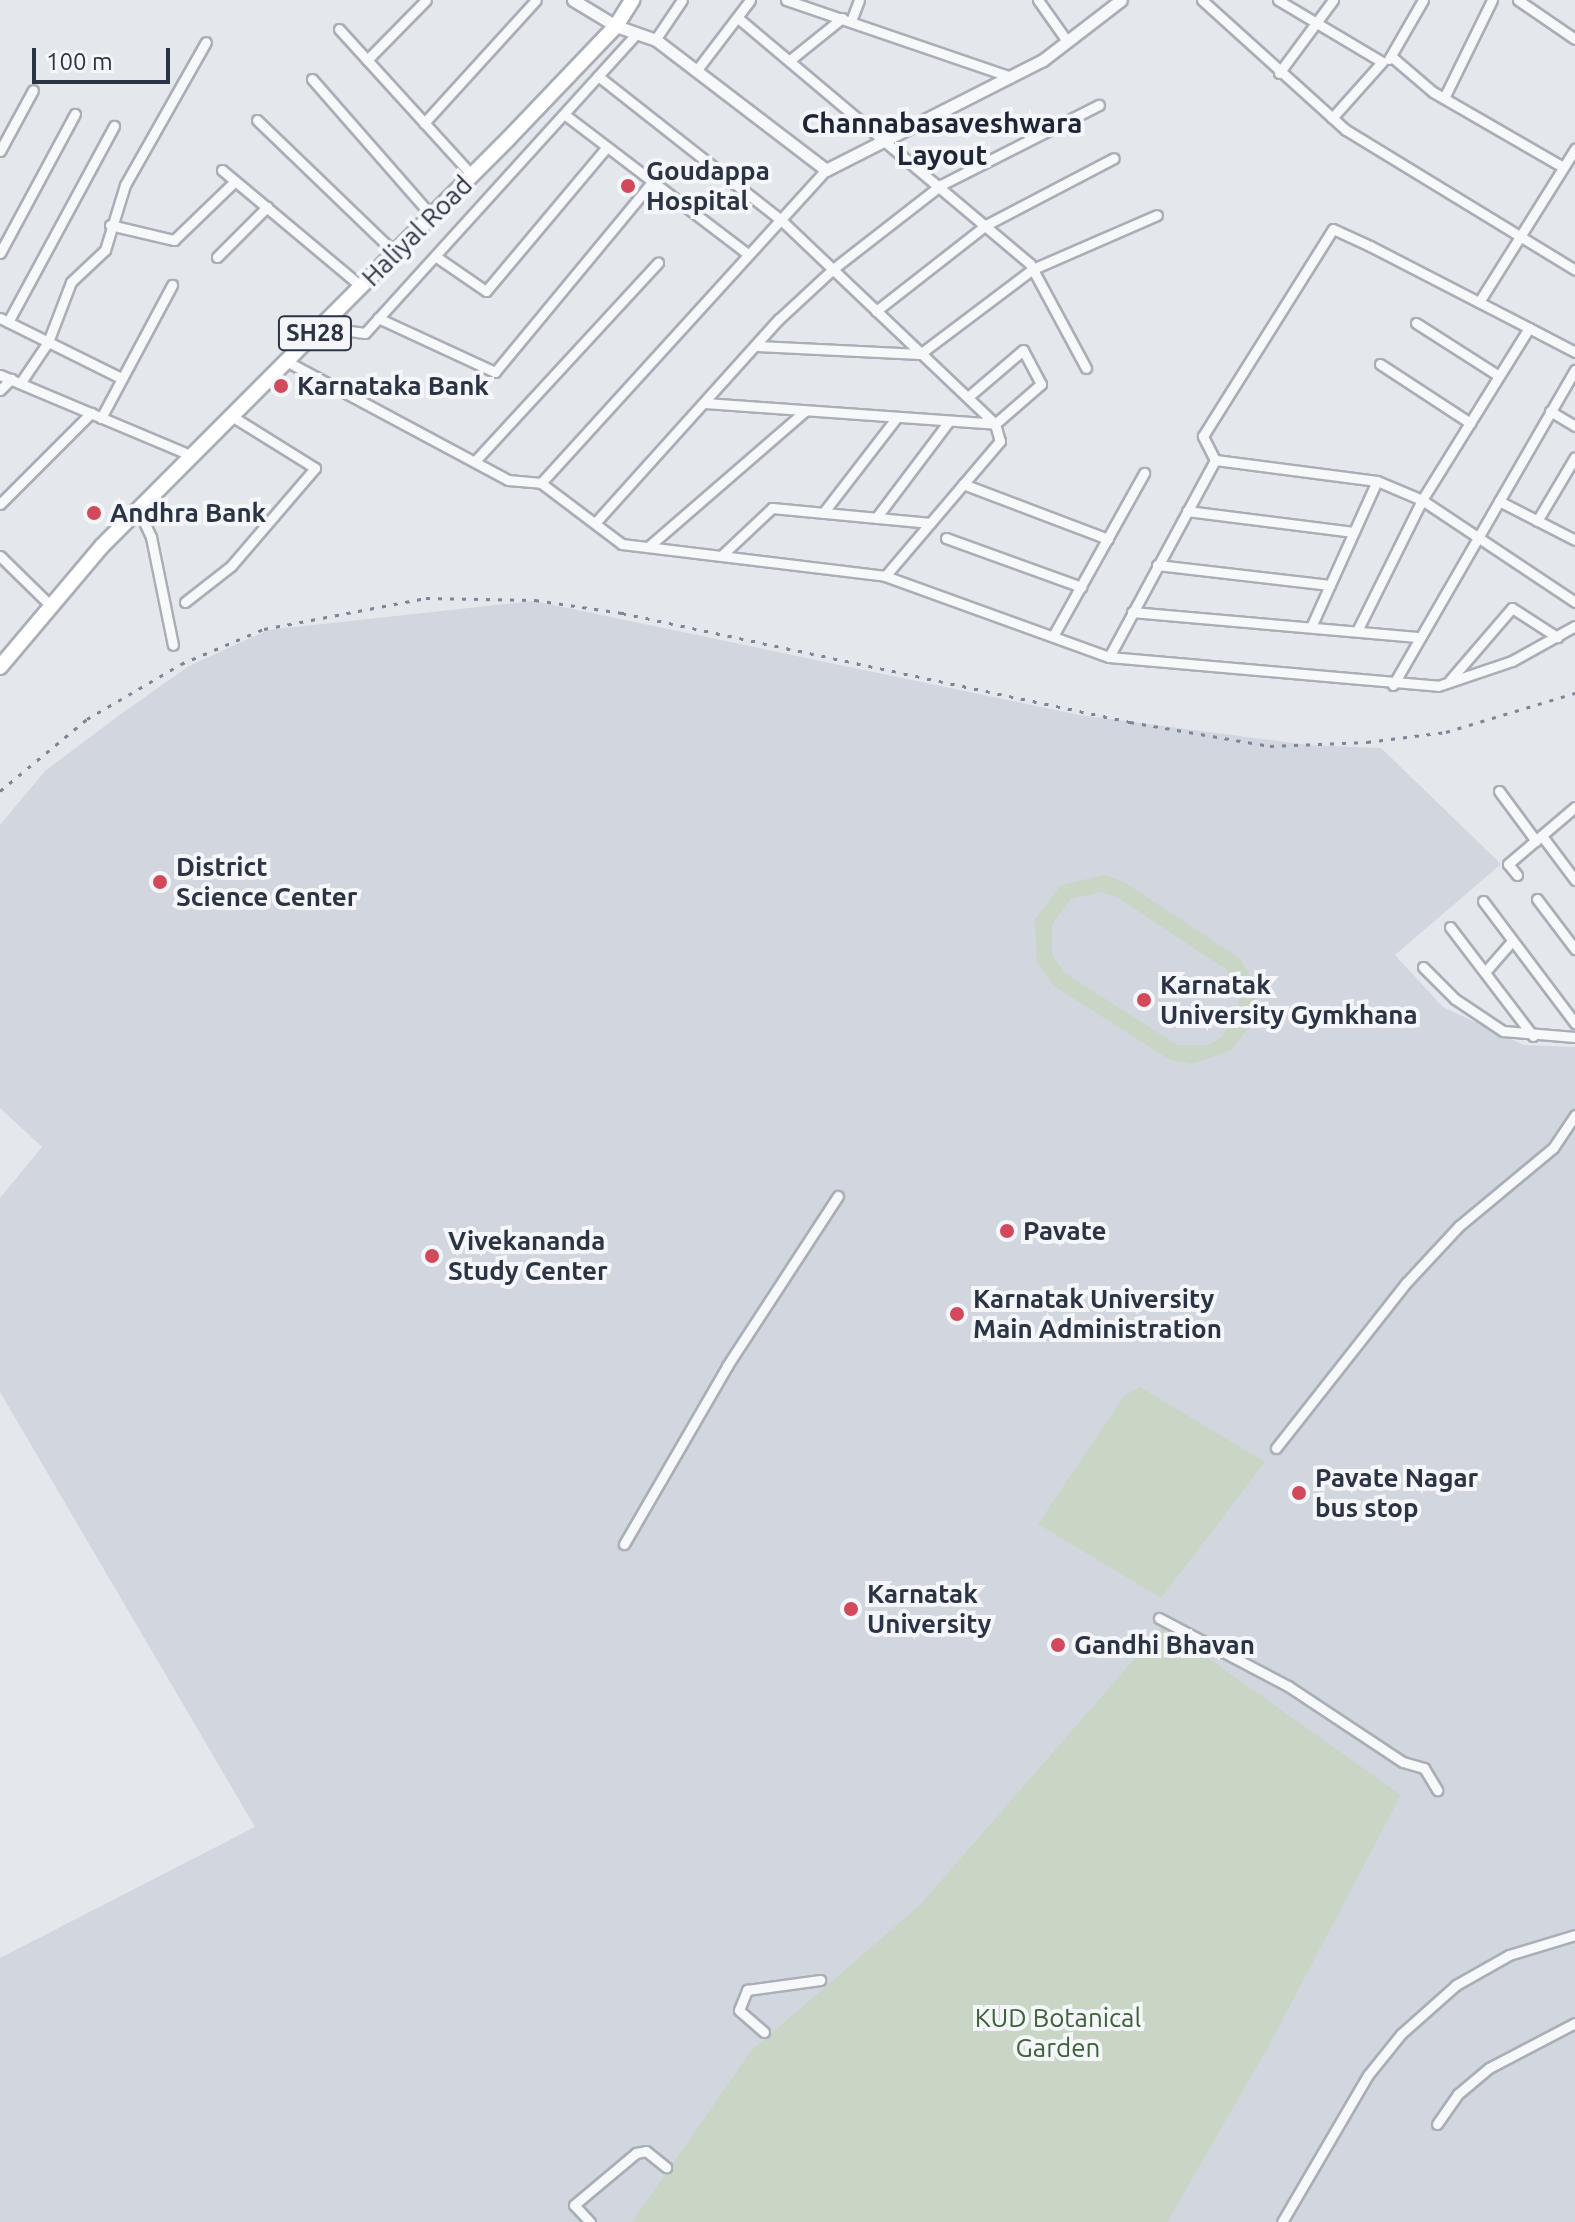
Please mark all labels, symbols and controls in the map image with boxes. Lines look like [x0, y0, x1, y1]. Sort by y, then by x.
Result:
scale bar [36, 32, 174, 82]
text: 100 m [46, 48, 113, 75]
district label: Channabasaveshwara Layout [801, 106, 1083, 172]
place label: Goudappa Hospital [646, 155, 770, 216]
street label: Haliyal Road [355, 169, 479, 293]
marker: Goudappa Hospital [617, 175, 639, 197]
road number: SH28 [277, 313, 353, 353]
place label: Karnataka Bank [297, 370, 489, 402]
marker: Karnataka Bank [272, 377, 290, 395]
place label: Andhra Bank [110, 497, 266, 529]
marker: Andhra Bank [85, 504, 103, 522]
place label: District Science Center [176, 851, 357, 912]
marker: District Science Center [151, 873, 169, 891]
place label: Karnatak University Gymkhana [1160, 969, 1418, 1030]
marker: Karnatak University Gymkhana [1135, 991, 1153, 1009]
place label: Pavate [1023, 1215, 1106, 1247]
marker: Pavate [998, 1222, 1016, 1240]
place label: Vivekananda Study Center [448, 1225, 608, 1286]
marker: Vivekananda Study Center [423, 1247, 441, 1265]
place label: Karnatak University Main Administration [973, 1283, 1222, 1344]
marker: Karnatak University Main Administration [948, 1305, 966, 1323]
place label: Pavate Nagar bus stop [1315, 1462, 1478, 1524]
marker: Pavate Nagar bus stop [1290, 1484, 1308, 1502]
place label: Karnatak University [867, 1578, 991, 1640]
marker: Karnatak University [842, 1600, 860, 1618]
place label: Gandhi Bhavan [1074, 1629, 1255, 1661]
marker: Gandhi Bhavan [1049, 1636, 1067, 1654]
park label: KUD Botanical Garden [975, 2002, 1141, 2064]

